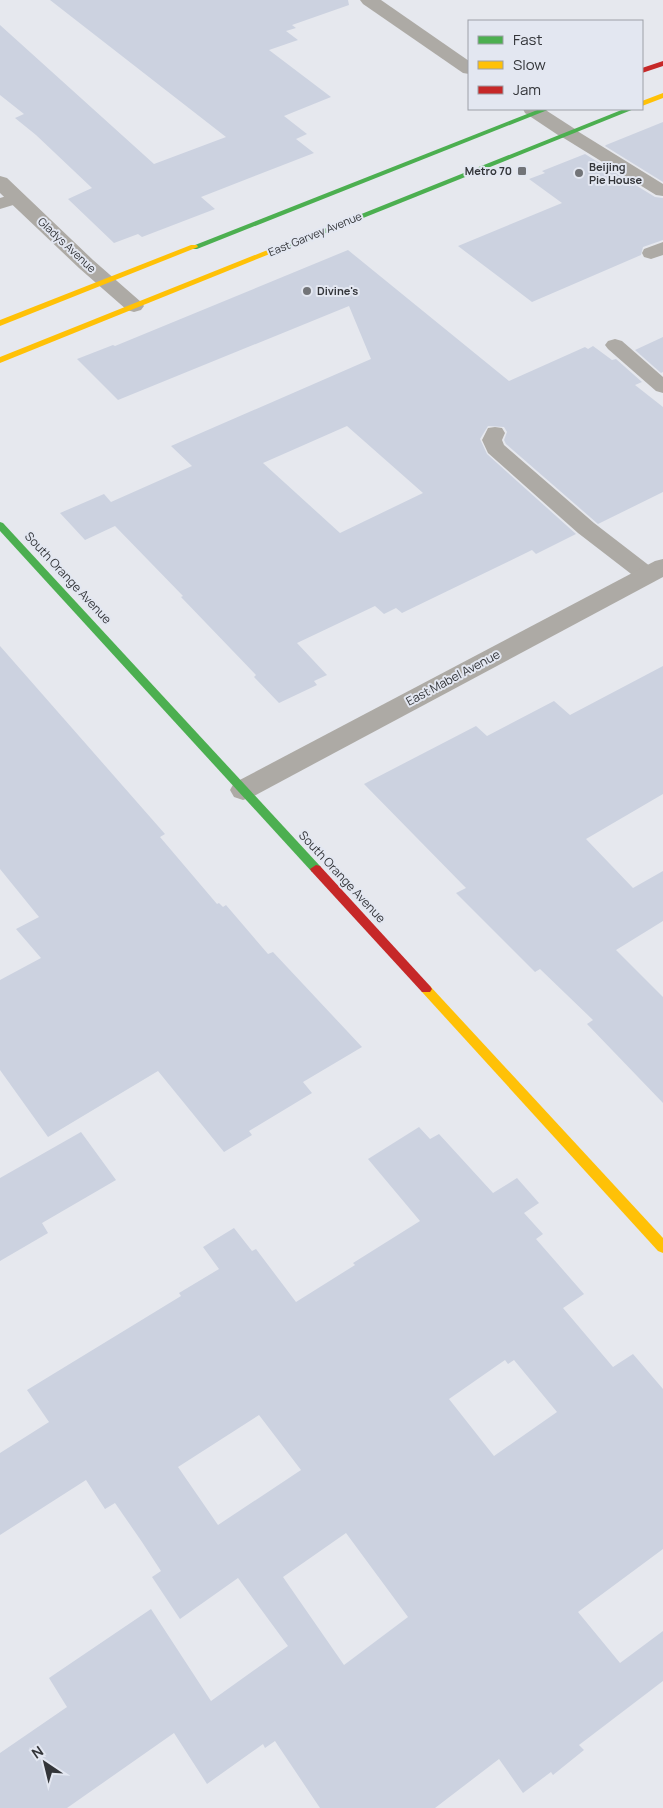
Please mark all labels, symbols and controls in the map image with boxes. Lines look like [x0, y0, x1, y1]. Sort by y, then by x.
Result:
legend [468, 20, 643, 110]
text: Fast [513, 29, 542, 50]
text: Slow [513, 54, 546, 75]
text: Jam [513, 79, 541, 100]
place label: Beijing Pie House [589, 159, 643, 187]
place label: Metro 70 [465, 163, 512, 178]
marker: Metro 70 [516, 165, 528, 177]
marker: Beijing Pie House [573, 167, 585, 179]
street label: East Garvey Avenue [266, 208, 364, 259]
street label: Gladys Avenue [35, 214, 100, 276]
place label: Divine's [317, 283, 358, 298]
marker: Divine's [301, 285, 313, 297]
street label: South Orange Avenue [21, 528, 116, 627]
street label: East Mabel Avenue [403, 646, 503, 710]
street label: South Orange Avenue [295, 827, 390, 926]
north arrow [20, 1738, 70, 1788]
text: N [28, 1741, 47, 1763]

